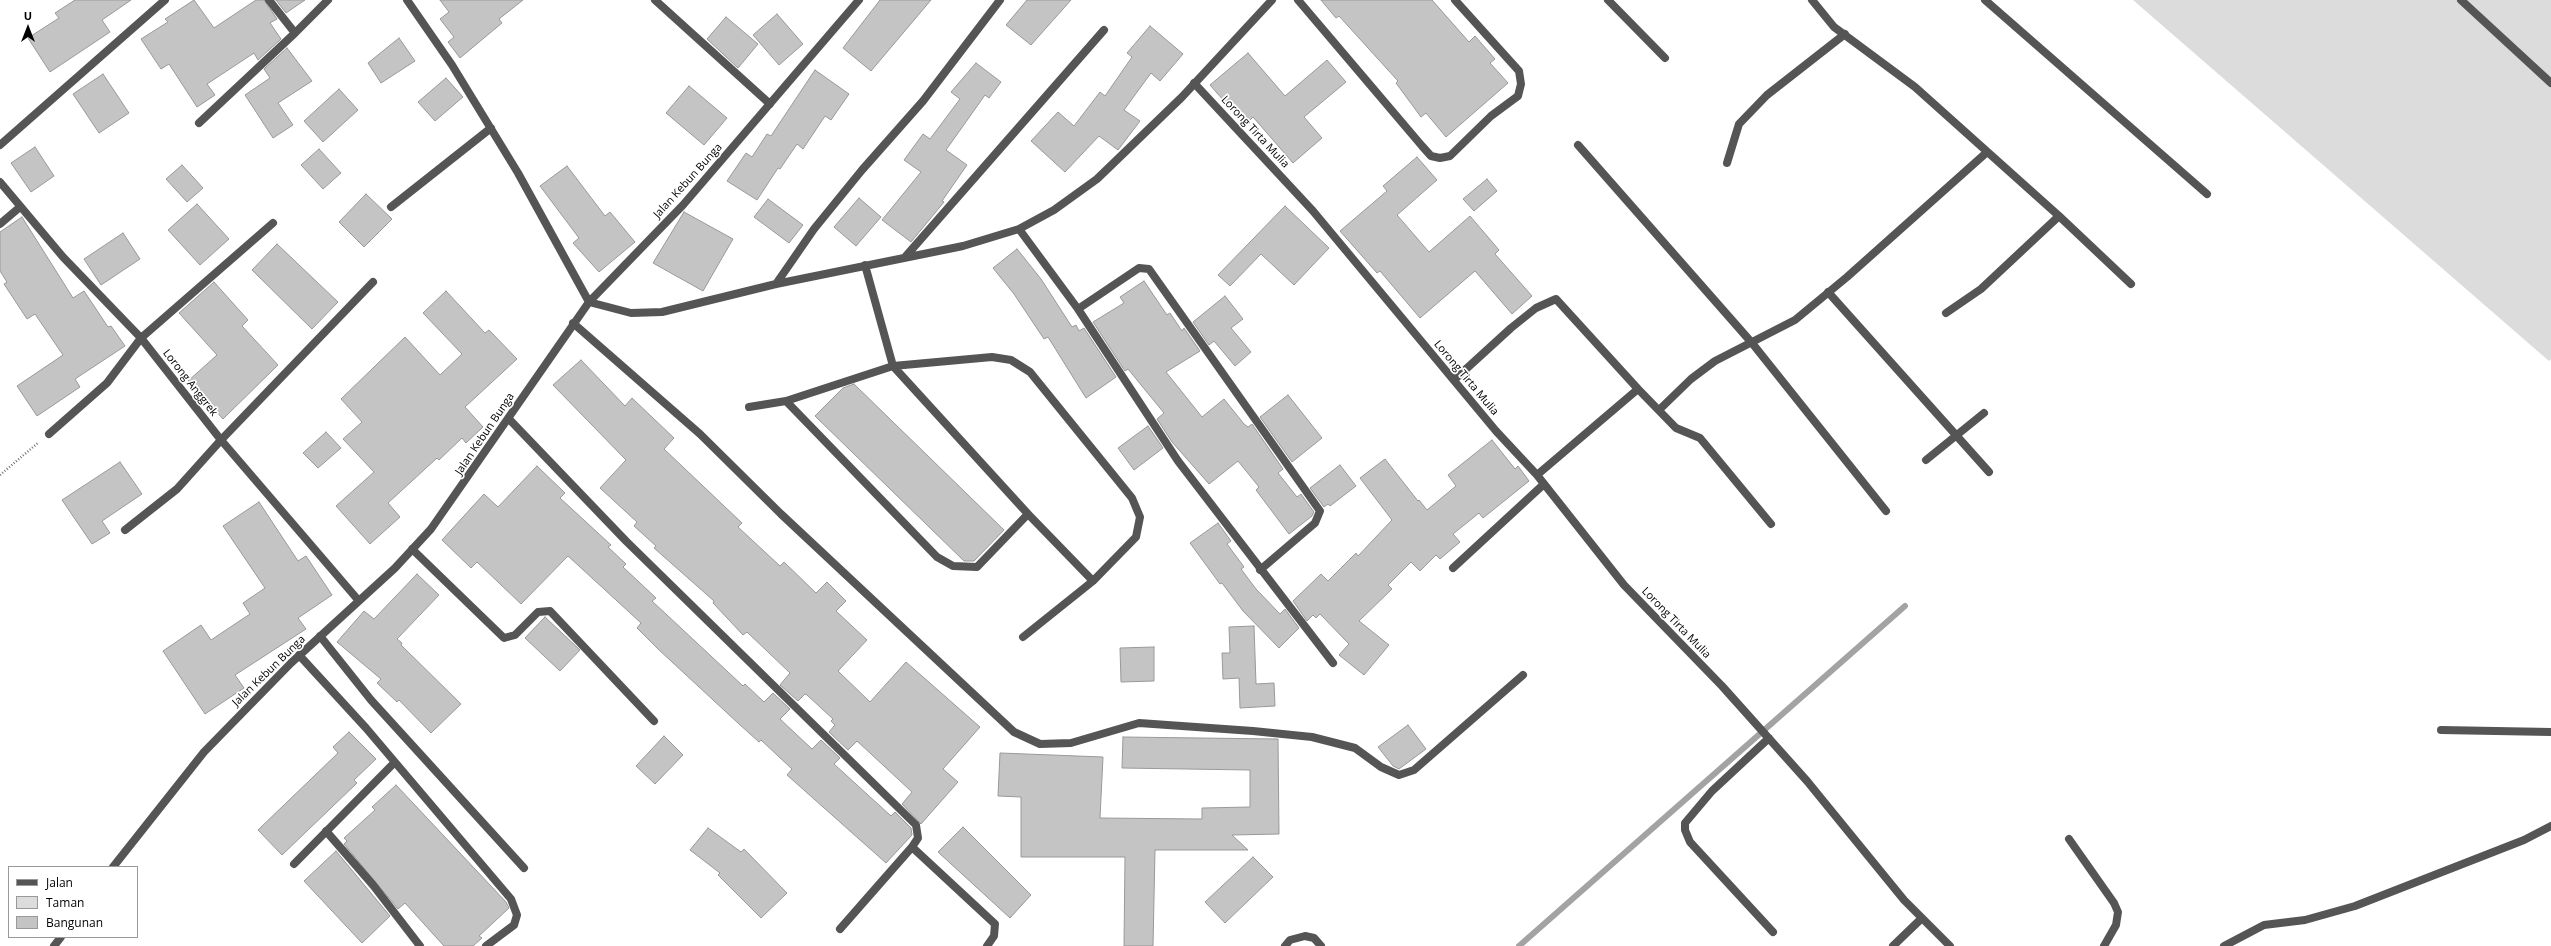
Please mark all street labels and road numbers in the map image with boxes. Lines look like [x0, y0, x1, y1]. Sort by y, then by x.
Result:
street label: Lorong Tirta Mulia [1218, 93, 1292, 171]
street label: Jalan Kebun Bunga [651, 141, 725, 221]
street label: Lorong Tirta Mulia [1431, 338, 1501, 418]
street label: Lorong Anggrek [160, 347, 220, 419]
street label: Jalan Kebun Bunga [453, 390, 517, 478]
street label: Lorong Tirta Mulia [1639, 585, 1713, 661]
street label: Jalan Kebun Bunga [230, 633, 308, 709]

